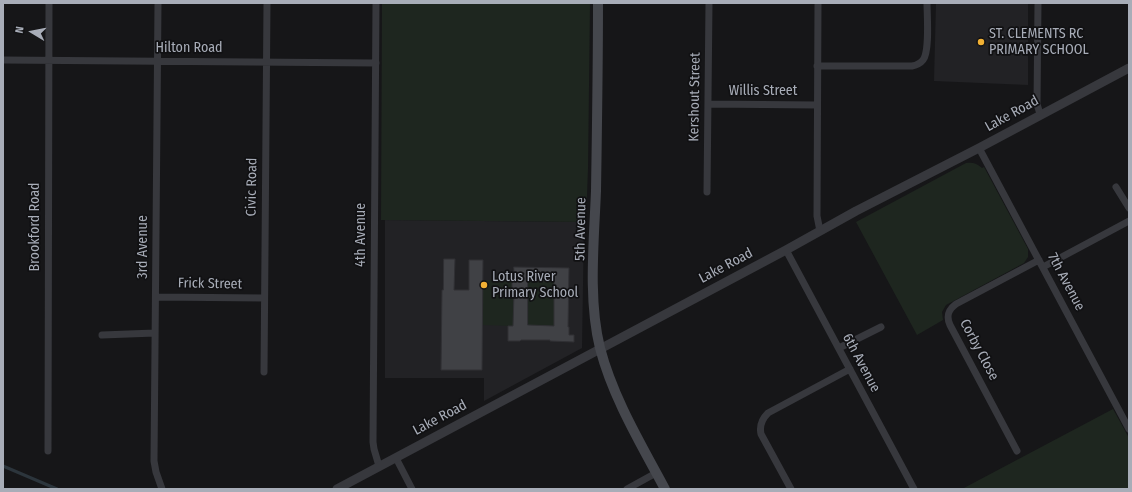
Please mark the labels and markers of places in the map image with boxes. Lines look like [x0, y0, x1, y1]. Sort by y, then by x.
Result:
place label: ST. CLEMENTS RC PRIMARY SCHOOL [989, 26, 1089, 58]
marker: ST. CLEMENTS RC PRIMARY SCHOOL [976, 37, 986, 47]
place label: Lotus River Primary School [492, 269, 578, 302]
marker: Lotus River Primary School [479, 280, 489, 290]

